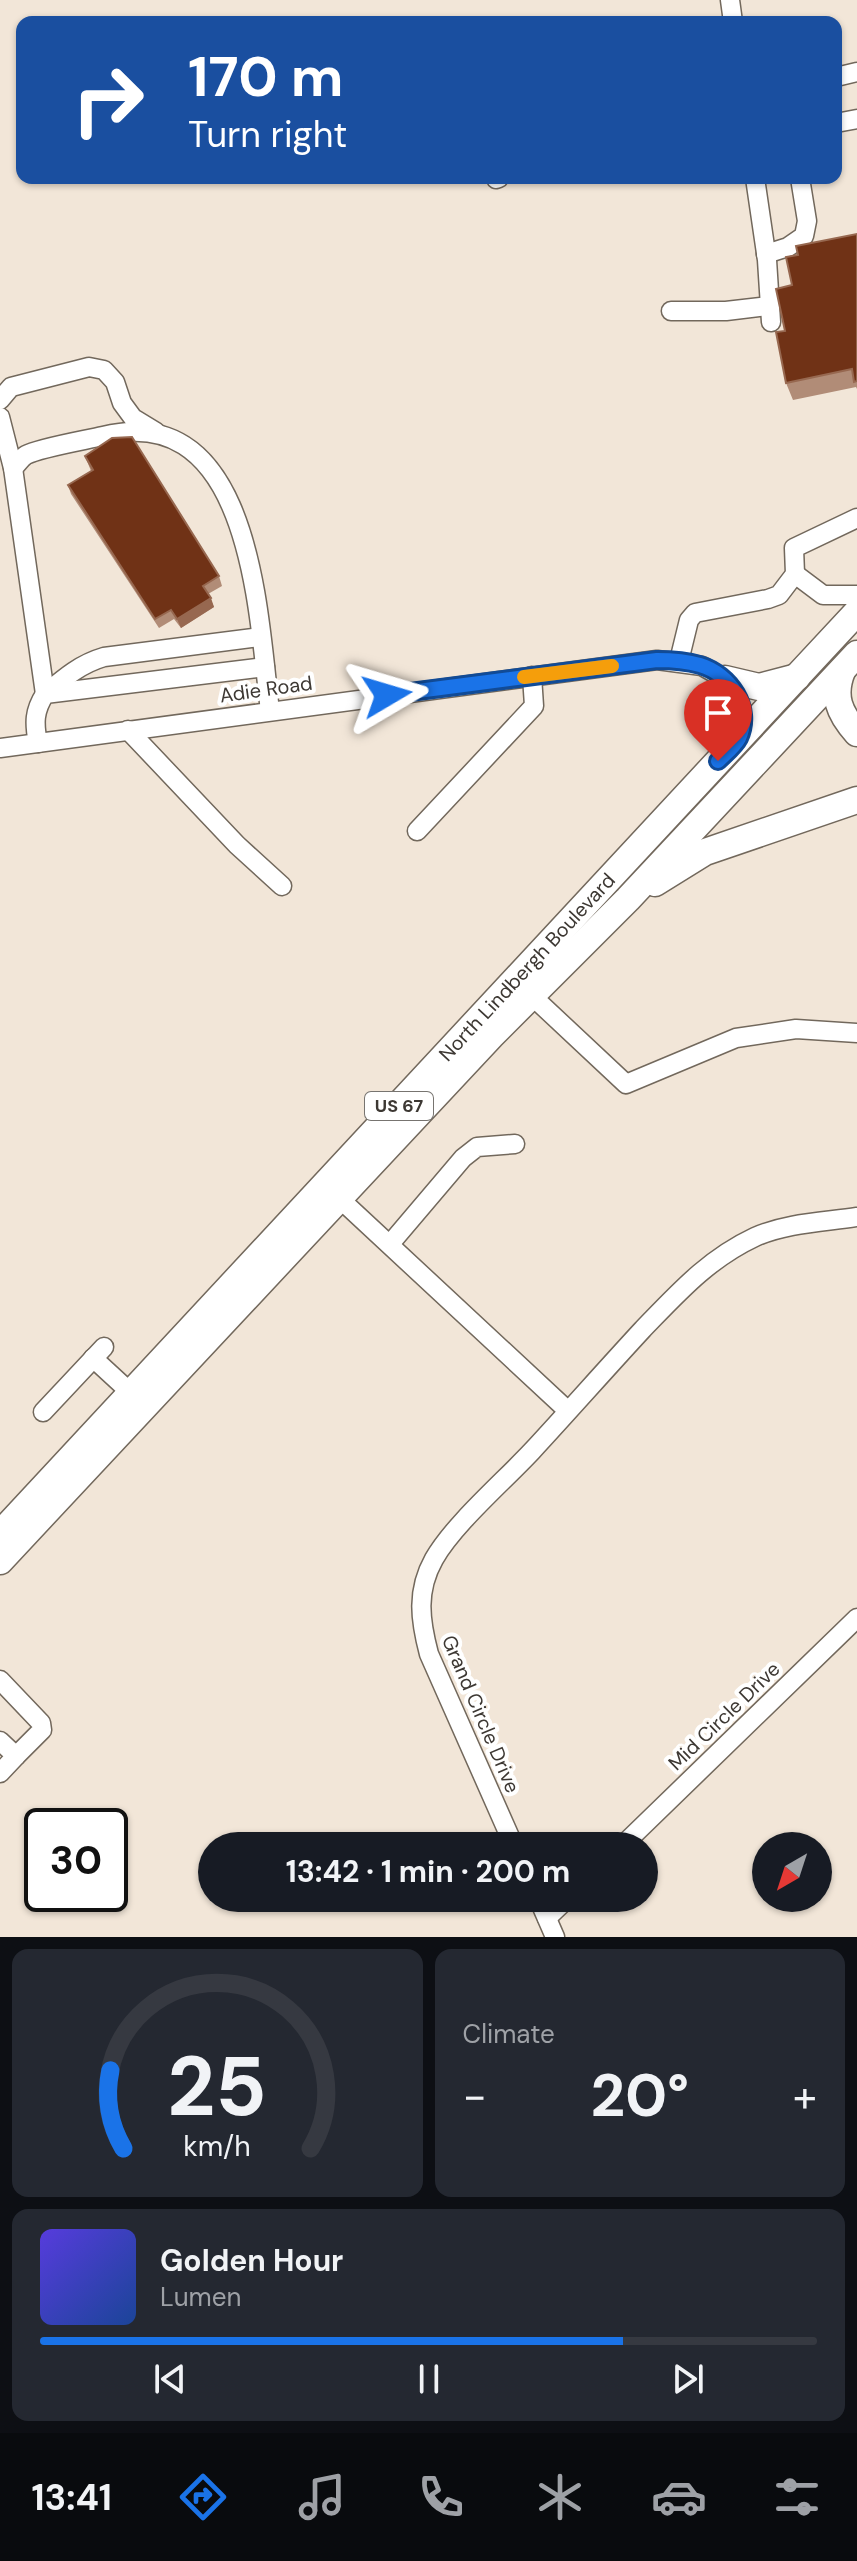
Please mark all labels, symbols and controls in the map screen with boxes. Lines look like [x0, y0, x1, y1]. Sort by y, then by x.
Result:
text: 170 m [188, 40, 343, 113]
icon: right [56, 48, 160, 152]
text: Turn right [188, 111, 347, 158]
position arrow [345, 653, 429, 737]
street label: Adie Road [218, 670, 314, 708]
pin [684, 679, 752, 761]
icon: arrive [696, 691, 740, 735]
street label: North Lindbergh Boulevard [433, 868, 621, 1067]
road number: US 67 [365, 1092, 433, 1120]
street label: Grand Circle Drive [436, 1631, 526, 1797]
street label: Mid Circle Drive [663, 1656, 785, 1776]
speed limit sign: 30 [24, 1808, 128, 1912]
north arrow [752, 1832, 832, 1912]
map controls [752, 1832, 832, 1912]
text: 13:42 · 1 min · 200 m [286, 1852, 570, 1891]
text: Climate [463, 2017, 555, 2051]
text: 25 [167, 2032, 267, 2141]
text: 20° [591, 2056, 689, 2135]
text: − [463, 2067, 487, 2125]
text: + [793, 2067, 817, 2125]
text: km/h [183, 2128, 251, 2165]
text: Golden Hour [160, 2241, 343, 2280]
text: Lumen [160, 2280, 241, 2314]
icon: previous [148, 2357, 192, 2401]
icon: pause [407, 2357, 451, 2401]
icon: next [666, 2357, 710, 2401]
icon: directions [175, 2469, 231, 2525]
icon: music [294, 2469, 350, 2525]
icon: phone [413, 2469, 469, 2525]
icon: climate [532, 2469, 588, 2525]
icon: car [651, 2469, 707, 2525]
icon: filters [769, 2469, 825, 2525]
text: 13:41 [31, 2474, 112, 2521]

